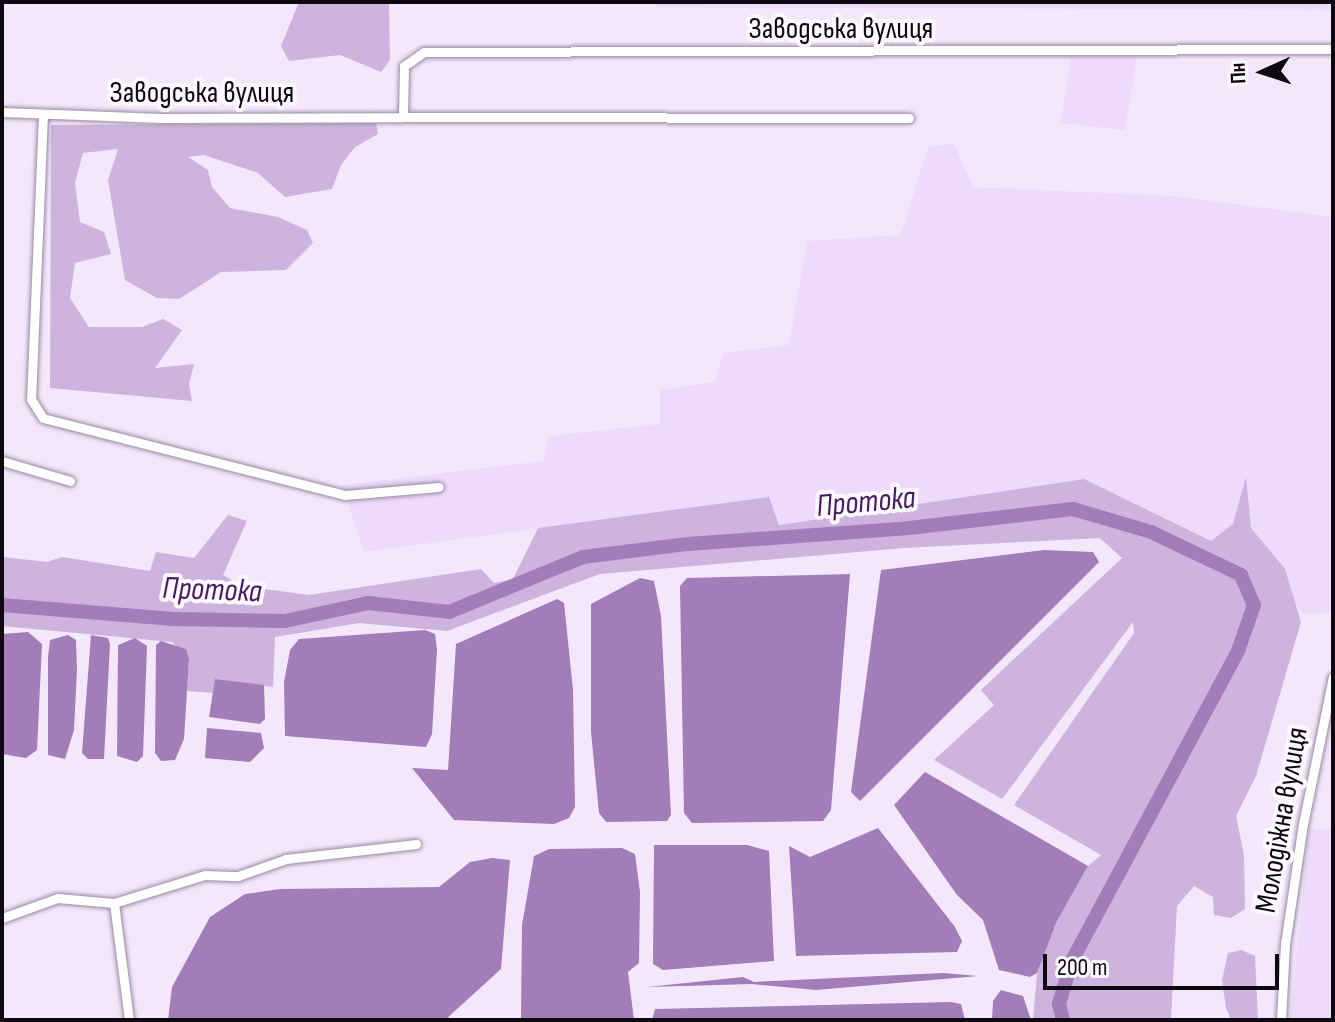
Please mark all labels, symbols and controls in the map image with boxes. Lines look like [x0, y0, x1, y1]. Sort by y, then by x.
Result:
street label: Заводська вулиця [749, 11, 933, 47]
north arrow [1223, 32, 1303, 112]
text: Пн [1224, 62, 1253, 85]
street label: Заводська вулиця [110, 75, 294, 111]
water label: Протока [815, 480, 917, 526]
water label: Протока [162, 570, 262, 612]
street label: Молодіжна вулиця [1248, 725, 1316, 915]
scale bar [1047, 938, 1283, 988]
text: 200 m [1057, 953, 1108, 982]

